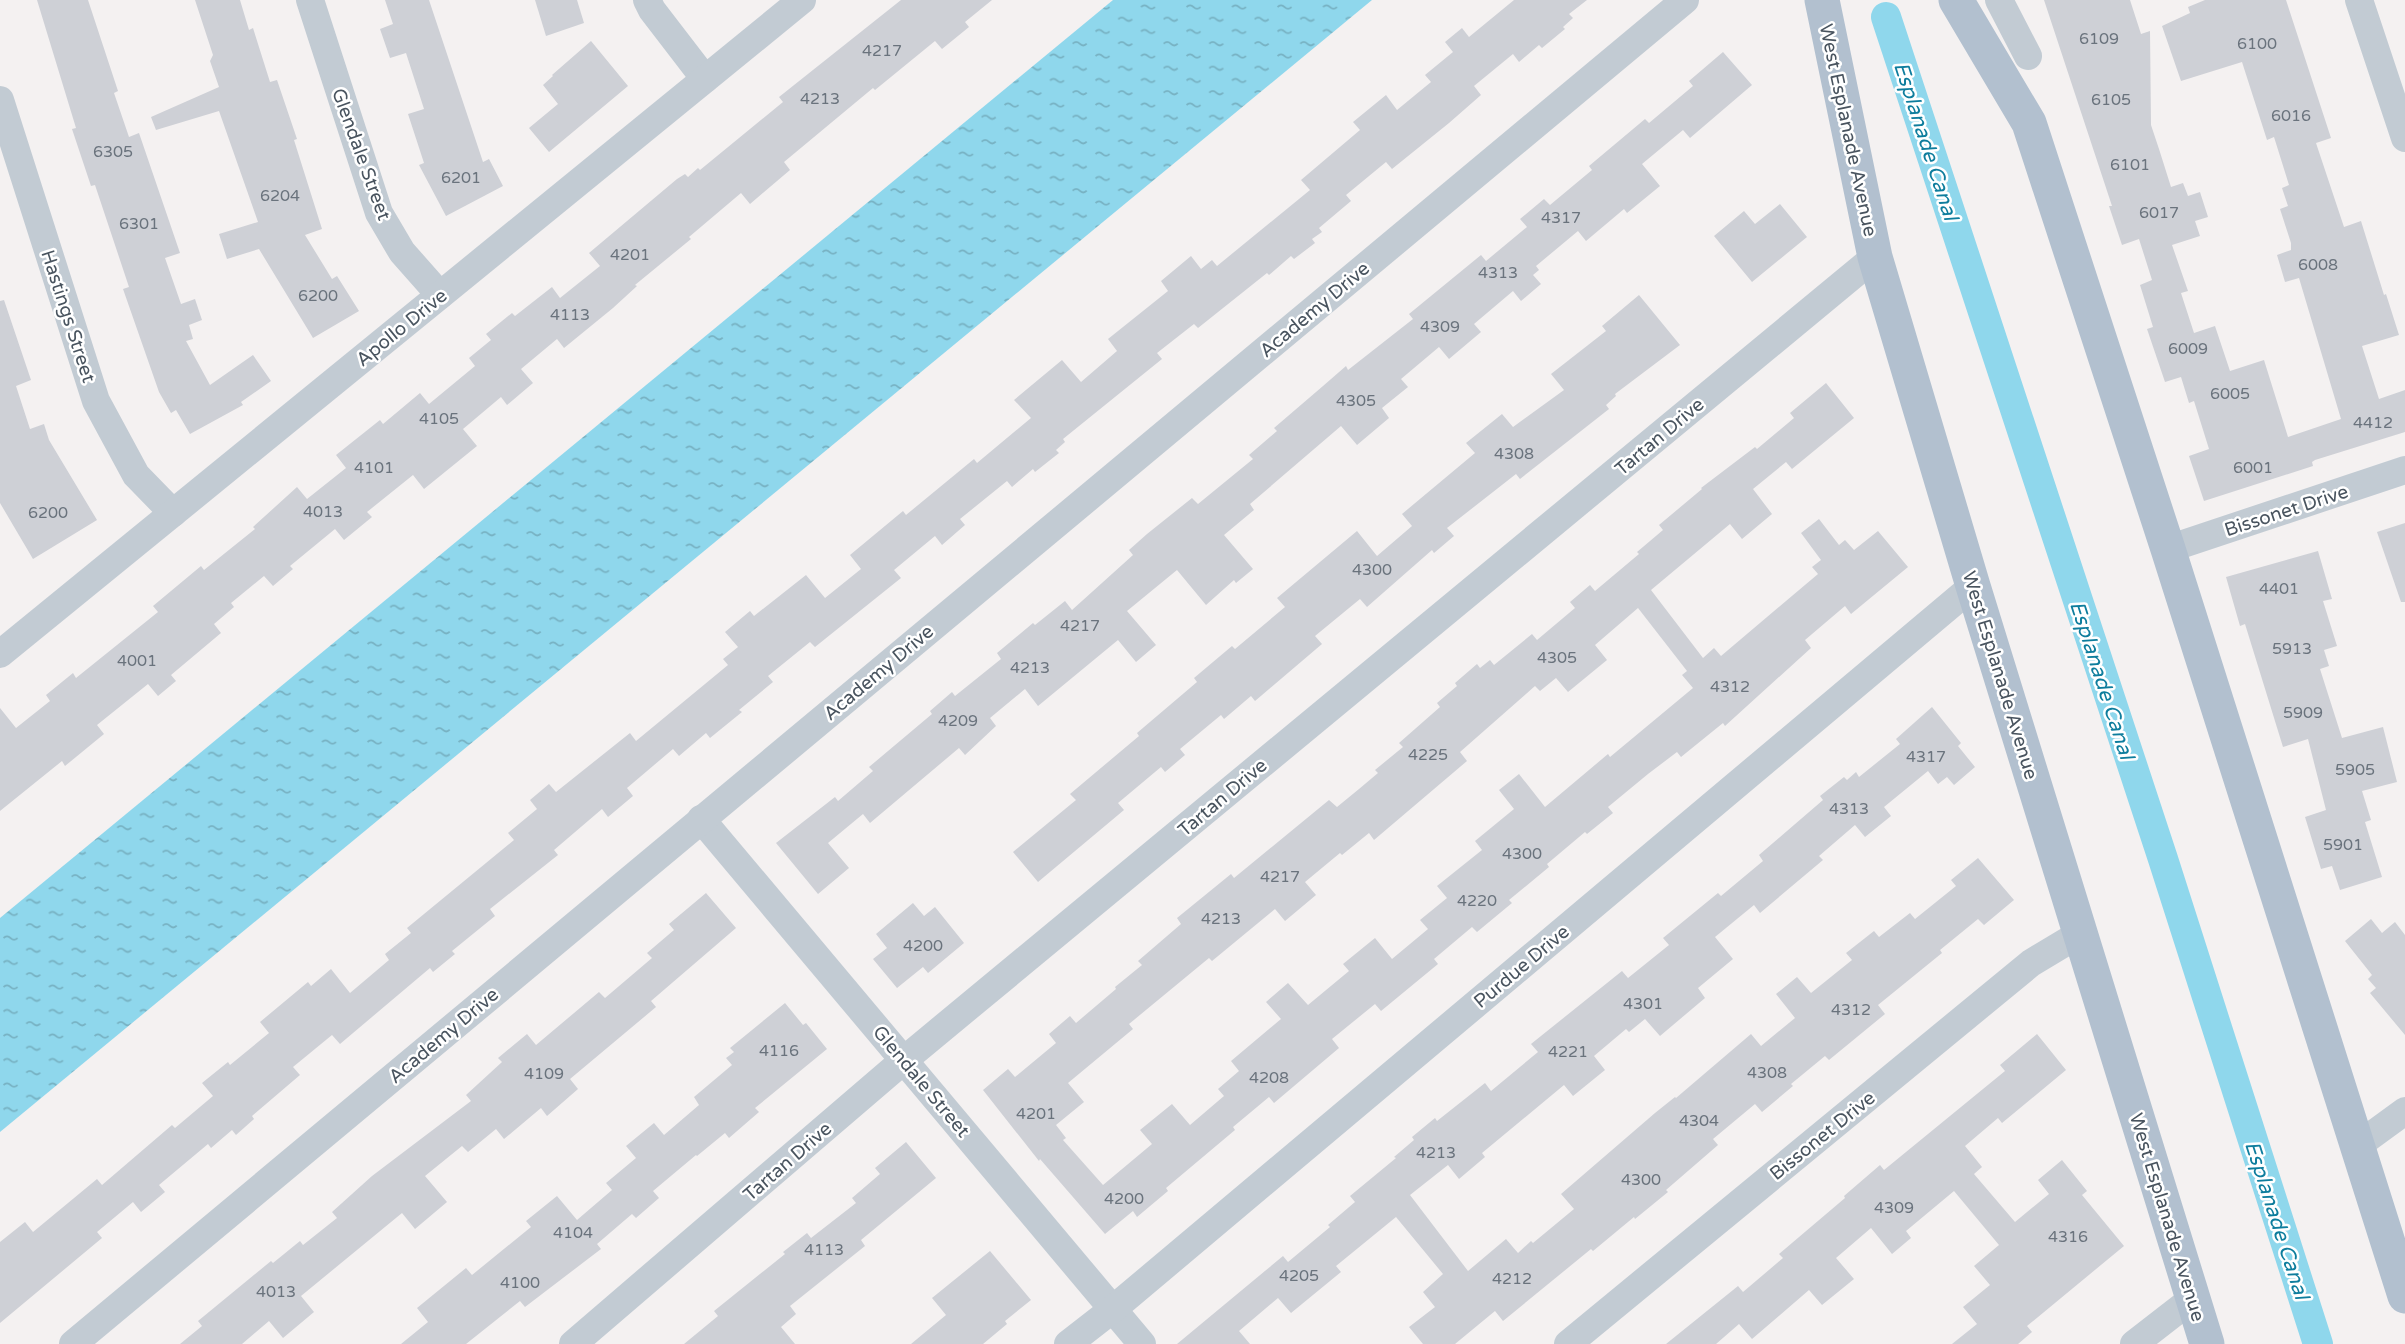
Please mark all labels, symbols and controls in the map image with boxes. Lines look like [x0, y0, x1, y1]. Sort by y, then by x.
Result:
street label: West Esplanade Avenue [1815, 22, 1881, 239]
house number: 6109 [2079, 29, 2119, 49]
house number: 6100 [2237, 34, 2277, 54]
house number: 4217 [862, 41, 902, 61]
water label: Esplanade Canal [1888, 59, 1964, 226]
street label: Glendale Street [327, 85, 395, 223]
house number: 4213 [800, 89, 840, 109]
house number: 6105 [2091, 90, 2131, 110]
house number: 6016 [2271, 106, 2311, 126]
house number: 6305 [93, 142, 133, 162]
house number: 6101 [2110, 155, 2150, 175]
house number: 6201 [441, 168, 481, 188]
house number: 6204 [260, 186, 300, 206]
house number: 6017 [2139, 203, 2179, 223]
house number: 4317 [1541, 208, 1581, 228]
house number: 6301 [119, 214, 159, 234]
house number: 4201 [610, 245, 650, 265]
street label: Hastings Street [36, 247, 100, 385]
house number: 6008 [2298, 255, 2338, 275]
street label: Academy Drive [1255, 257, 1374, 362]
house number: 4313 [1478, 263, 1518, 283]
street label: Apollo Drive [352, 285, 451, 371]
house number: 6200 [298, 286, 338, 306]
house number: 4113 [550, 305, 590, 325]
house number: 4309 [1420, 317, 1460, 337]
house number: 6009 [2168, 339, 2208, 359]
house number: 6005 [2210, 384, 2250, 404]
house number: 4305 [1336, 391, 1376, 411]
street label: Tartan Drive [1611, 393, 1709, 480]
house number: 4105 [419, 409, 459, 429]
house number: 4412 [2353, 413, 2393, 433]
house number: 4308 [1494, 444, 1534, 464]
house number: 4101 [354, 458, 394, 478]
house number: 6001 [2233, 458, 2273, 478]
street label: Bissonet Drive [2222, 481, 2351, 541]
house number: 4013 [303, 502, 343, 522]
house number: 6200 [28, 503, 68, 523]
house number: 4300 [1352, 560, 1392, 580]
street label: West Esplanade Avenue [1958, 568, 2042, 782]
house number: 4401 [2259, 579, 2299, 599]
water label: Esplanade Canal [2064, 598, 2140, 765]
house number: 4217 [1060, 616, 1100, 636]
street label: Academy Drive [819, 620, 938, 725]
house number: 5913 [2272, 639, 2312, 659]
house number: 4305 [1537, 648, 1577, 668]
house number: 4001 [117, 651, 157, 671]
house number: 4213 [1010, 658, 1050, 678]
house number: 4312 [1710, 677, 1750, 697]
house number: 5909 [2283, 703, 2323, 723]
house number: 4209 [938, 711, 978, 731]
house number: 4225 [1408, 745, 1448, 765]
house number: 4317 [1906, 747, 1946, 767]
street label: Tartan Drive [1174, 754, 1272, 841]
house number: 5905 [2335, 760, 2375, 780]
house number: 4313 [1829, 799, 1869, 819]
house number: 5901 [2323, 835, 2363, 855]
house number: 4300 [1502, 844, 1542, 864]
house number: 4217 [1260, 867, 1300, 887]
house number: 4220 [1457, 891, 1497, 911]
house number: 4213 [1201, 909, 1241, 929]
street label: Purdue Drive [1470, 921, 1574, 1013]
house number: 4200 [903, 936, 943, 956]
street label: Academy Drive [384, 983, 503, 1088]
house number: 4301 [1623, 994, 1663, 1014]
house number: 4312 [1831, 1000, 1871, 1020]
street label: Glendale Street [868, 1021, 974, 1142]
house number: 4116 [759, 1041, 799, 1061]
house number: 4221 [1548, 1042, 1588, 1062]
house number: 4308 [1747, 1063, 1787, 1083]
house number: 4109 [524, 1064, 564, 1084]
house number: 4208 [1249, 1068, 1289, 1088]
street label: Bissonet Drive [1766, 1087, 1880, 1185]
house number: 4201 [1016, 1104, 1056, 1124]
street label: West Esplanade Avenue [2125, 1110, 2209, 1324]
house number: 4304 [1679, 1111, 1719, 1131]
street label: Tartan Drive [739, 1118, 836, 1206]
water label: Esplanade Canal [2239, 1138, 2315, 1305]
house number: 4213 [1416, 1143, 1456, 1163]
house number: 4300 [1621, 1170, 1661, 1190]
house number: 4200 [1104, 1189, 1144, 1209]
house number: 4309 [1874, 1198, 1914, 1218]
house number: 4104 [553, 1223, 593, 1243]
house number: 4316 [2048, 1227, 2088, 1247]
house number: 4113 [804, 1240, 844, 1260]
house number: 4205 [1279, 1266, 1319, 1286]
house number: 4212 [1492, 1269, 1532, 1289]
house number: 4100 [500, 1273, 540, 1293]
house number: 4013 [256, 1282, 296, 1302]

